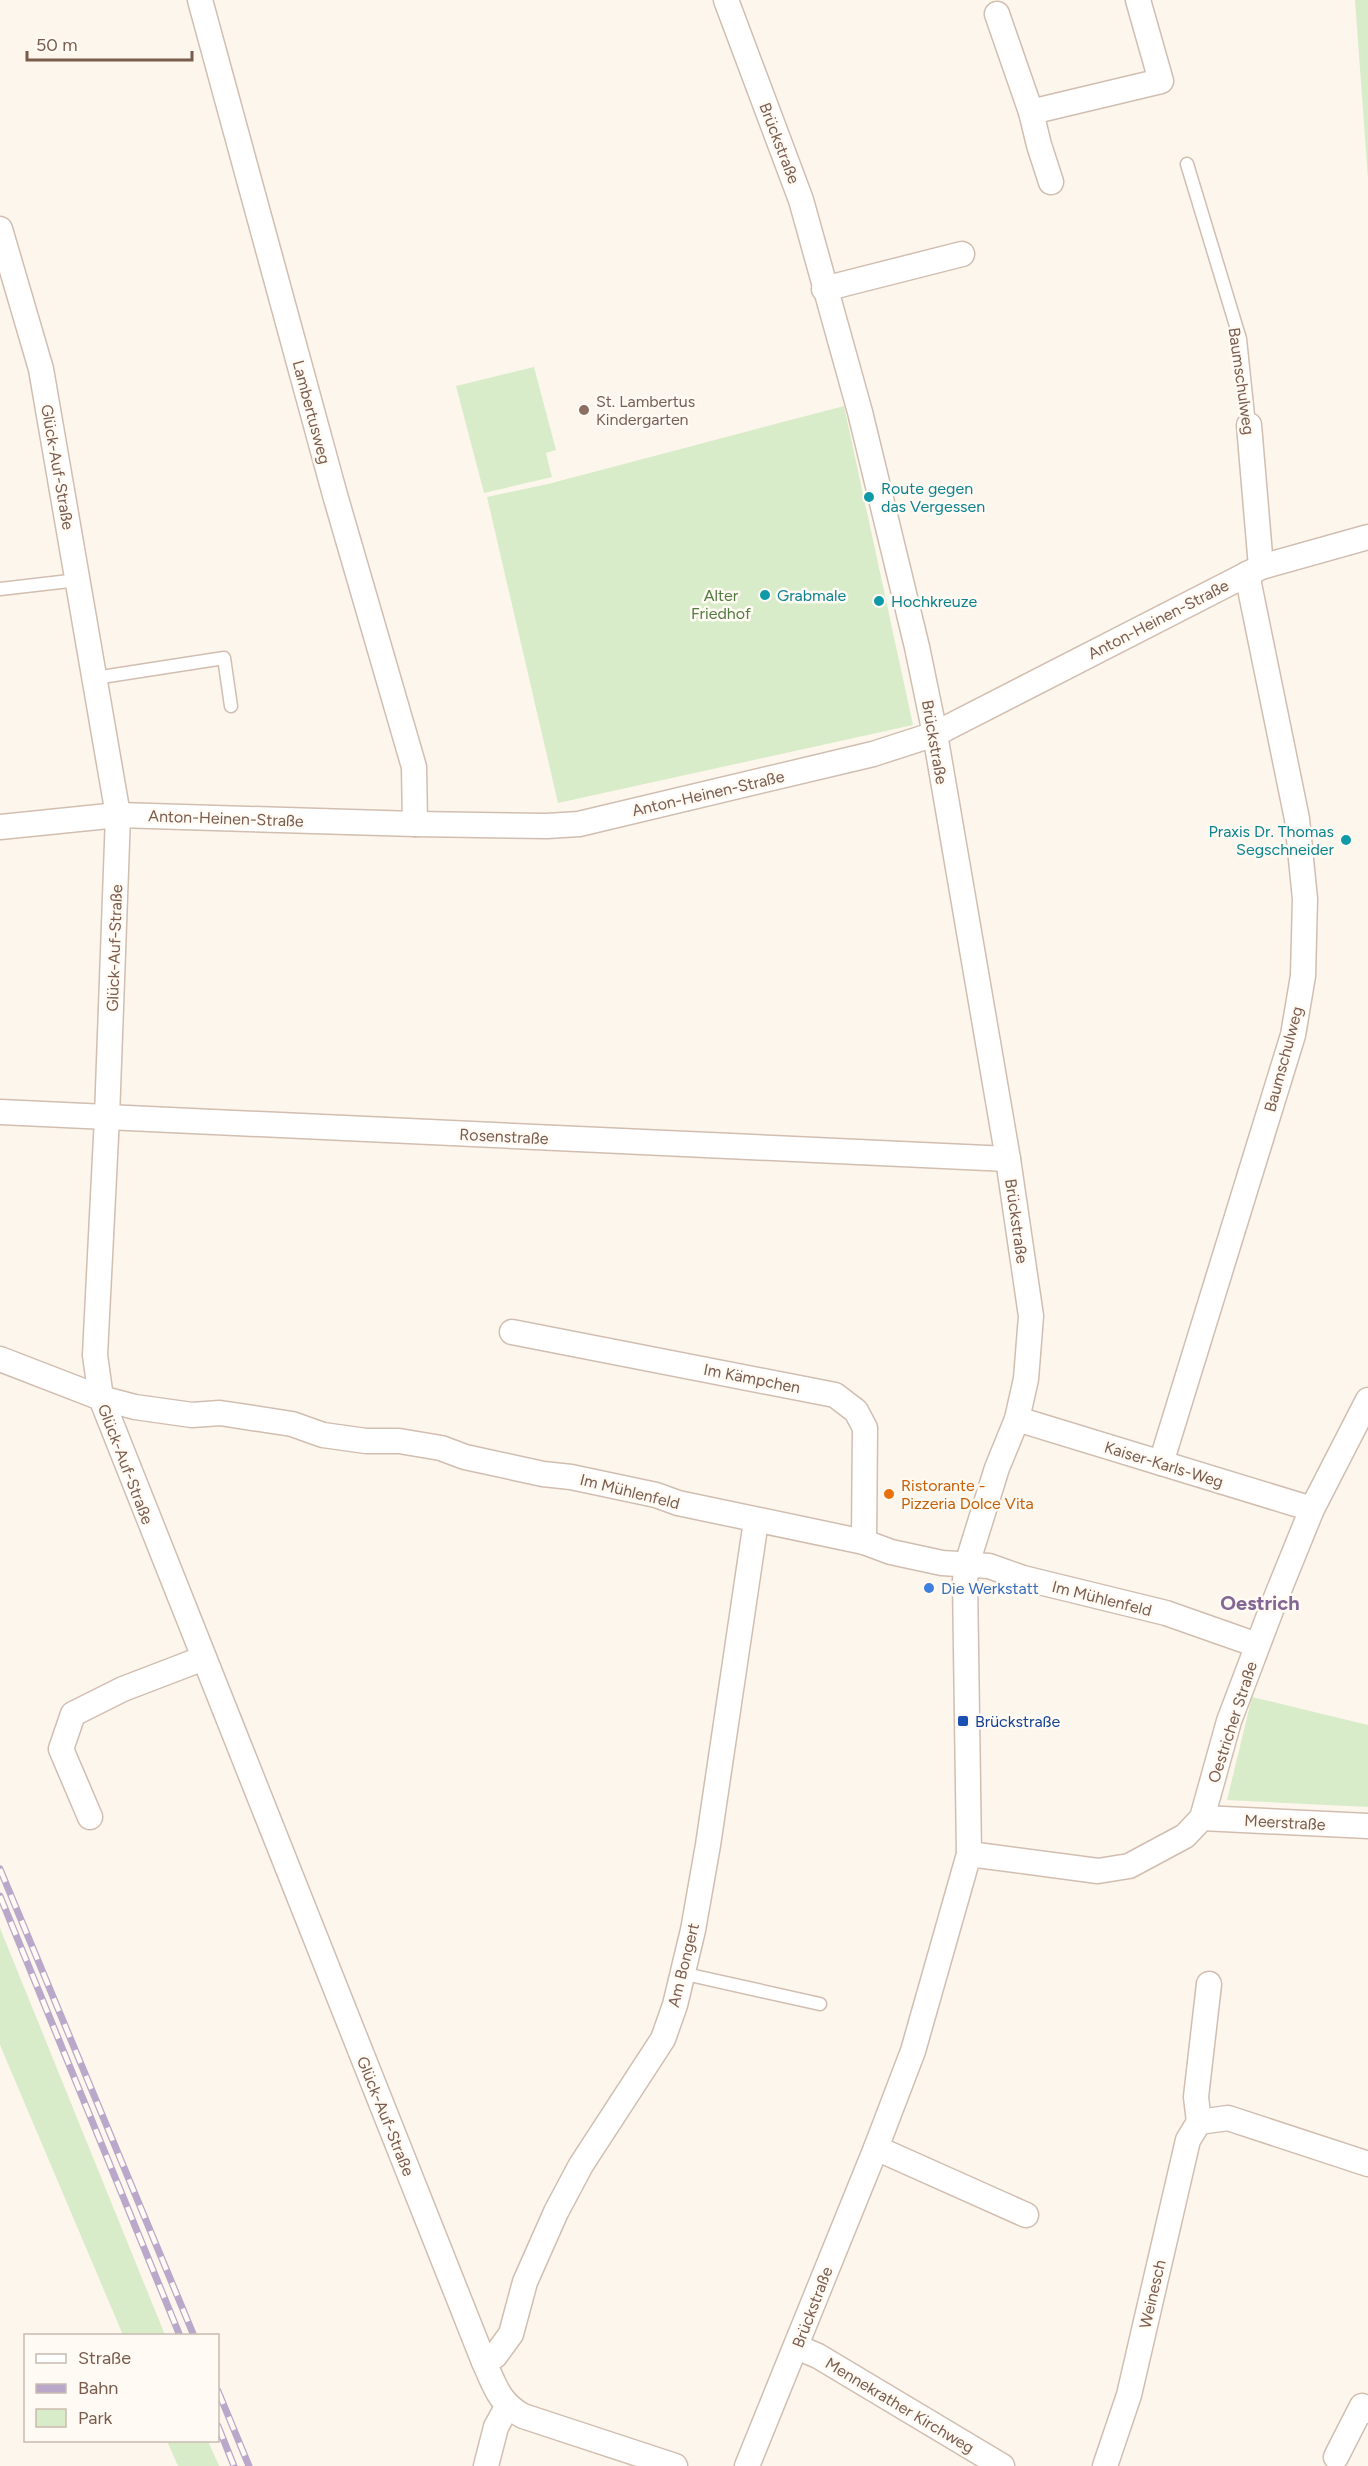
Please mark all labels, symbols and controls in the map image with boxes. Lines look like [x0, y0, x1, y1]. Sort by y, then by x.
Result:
scale bar [27, 24, 192, 62]
text: 50 m [36, 34, 78, 56]
street label: Brückstraße [755, 100, 804, 187]
street label: Baumschulweg [1225, 326, 1258, 436]
street label: Lambertusweg [289, 358, 334, 466]
place label: St. Lambertus Kindergarten [596, 392, 695, 429]
street label: Glück-Auf-Straße [37, 403, 78, 532]
marker: St. Lambertus Kindergarten [577, 403, 591, 417]
place label: Route gegen das Vergessen [881, 479, 985, 516]
marker: Route gegen das Vergessen [862, 490, 876, 504]
street label: Anton-Heinen-Straße [1085, 576, 1232, 663]
park label: Alter Friedhof [691, 586, 751, 623]
place label: Grabmale [777, 586, 846, 605]
marker: Grabmale [758, 588, 772, 602]
place label: Hochkreuze [891, 592, 978, 611]
marker: Hochkreuze [872, 594, 886, 608]
street label: Brückstraße [918, 698, 951, 786]
street label: Anton-Heinen-Straße [630, 767, 786, 820]
street label: Anton-Heinen-Straße [148, 806, 304, 831]
place label: Praxis Dr. Thomas Segschneider [1209, 822, 1335, 859]
marker: Praxis Dr. Thomas Segschneider [1339, 833, 1353, 847]
street label: Glück-Auf-Straße [103, 884, 126, 1012]
street label: Baumschulweg [1260, 1004, 1307, 1114]
street label: Rosenstraße [459, 1125, 549, 1148]
street label: Brückstraße [1001, 1177, 1032, 1265]
street label: Im Kämpchen [702, 1360, 802, 1397]
street label: Glück-Auf-Straße [94, 1401, 157, 1527]
street label: Kaiser-Karls-Weg [1102, 1437, 1226, 1492]
street label: Im Mühlenfeld [578, 1470, 682, 1513]
place label: Ristorante - Pizzeria Dolce Vita [901, 1476, 1034, 1513]
marker: Ristorante - Pizzeria Dolce Vita [882, 1487, 896, 1501]
street label: Im Mühlenfeld [1050, 1577, 1154, 1620]
place label: Die Werkstatt [941, 1579, 1039, 1598]
marker: Die Werkstatt [922, 1581, 936, 1595]
district label: Oestrich [1220, 1591, 1300, 1615]
street label: Oestricher Straße [1204, 1659, 1261, 1785]
place label: Brückstraße [975, 1712, 1061, 1731]
marker: Brückstraße [956, 1714, 970, 1728]
street label: Meerstraße [1244, 1811, 1326, 1834]
street label: Am Bongert [664, 1921, 703, 2009]
street label: Glück-Auf-Straße [353, 2054, 418, 2179]
street label: Weinesch [1135, 2258, 1170, 2330]
street label: Brückstraße [788, 2264, 837, 2350]
legend [24, 2334, 219, 2442]
text: Straße [78, 2347, 131, 2369]
street label: Mennekrather Kirchweg [822, 2353, 978, 2457]
text: Bahn [78, 2377, 118, 2399]
text: Park [78, 2407, 113, 2429]

